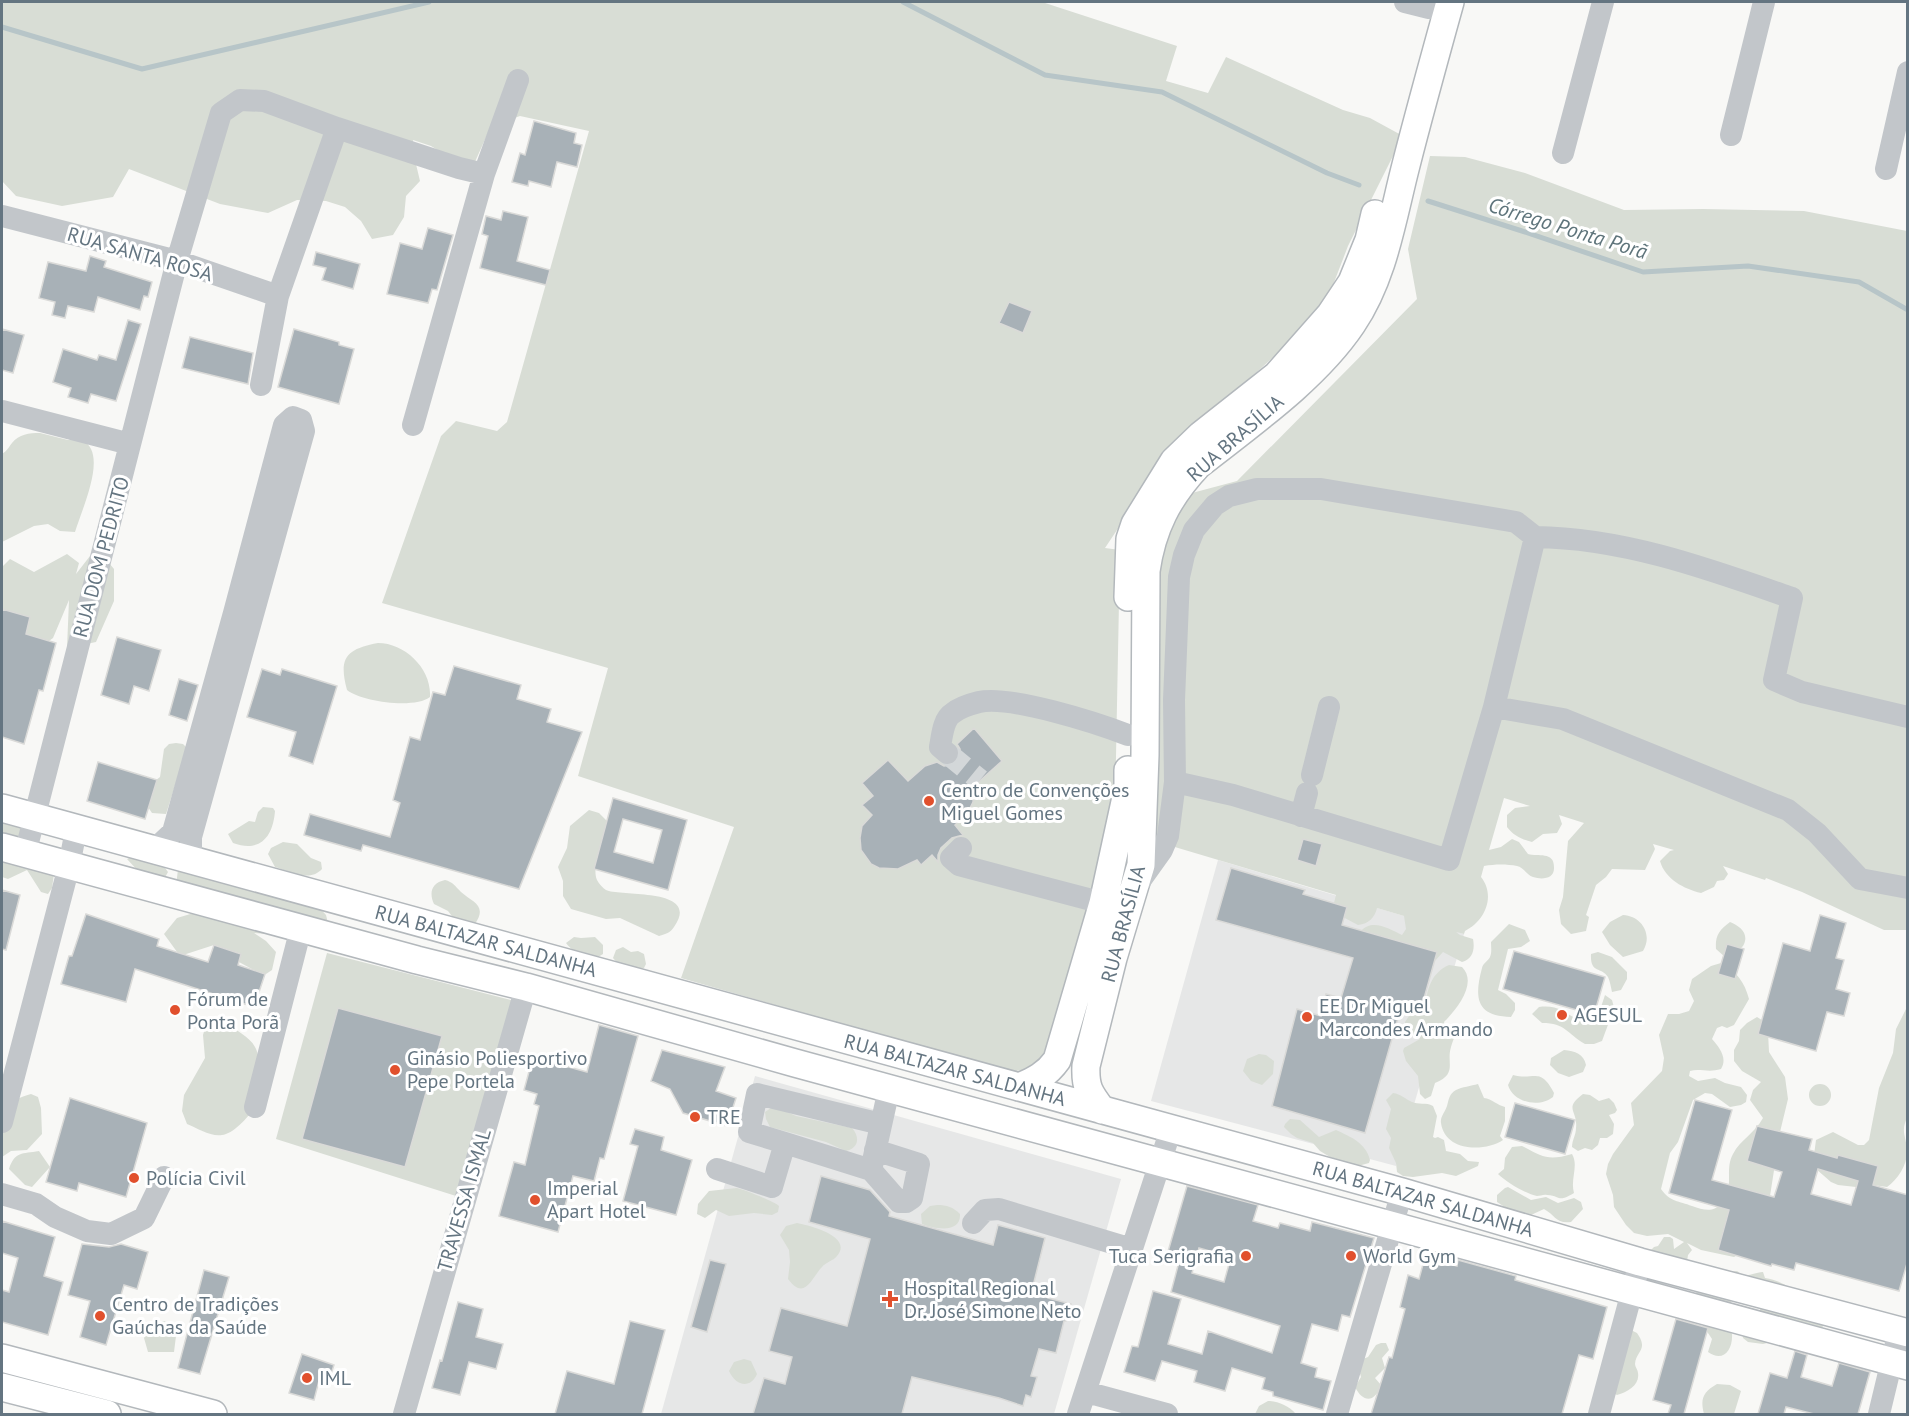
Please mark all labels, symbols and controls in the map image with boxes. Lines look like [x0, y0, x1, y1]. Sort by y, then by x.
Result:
water label: Córrego Ponta Porã [1485, 191, 1652, 265]
street label: RUA SANTA ROSA [64, 221, 216, 287]
street label: RUA BRASÍLIA [1181, 389, 1289, 487]
street label: RUA DOM PEDRITO [67, 474, 135, 640]
place label: Centro de Convenções Miguel Gomes [941, 777, 1129, 826]
marker: Centro de Convenções Miguel Gomes [922, 794, 936, 808]
street label: RUA BRASÍLIA [1095, 862, 1151, 985]
street label: RUA BALTAZAR SALDANHA [372, 899, 600, 983]
place label: Fórum de Ponta Porã [187, 986, 279, 1035]
place label: EE Dr Miguel Marcondes Armando [1319, 993, 1493, 1042]
place label: AGESUL [1574, 1002, 1642, 1028]
marker: Fórum de Ponta Porã [168, 1003, 182, 1017]
marker: AGESUL [1555, 1008, 1569, 1022]
marker: EE Dr Miguel Marcondes Armando [1300, 1010, 1314, 1024]
street label: RUA BALTAZAR SALDANHA [841, 1028, 1069, 1112]
place label: Ginásio Poliesportivo Pepe Portela [407, 1045, 587, 1094]
marker: Ginásio Poliesportivo Pepe Portela [388, 1063, 402, 1077]
place label: TRE [707, 1104, 741, 1130]
marker: TRE [688, 1110, 702, 1124]
street label: TRAVESSA ISMAL [431, 1126, 497, 1274]
street label: RUA BALTAZAR SALDANHA [1310, 1155, 1537, 1243]
place label: Polícia Civil [146, 1165, 246, 1191]
marker: Polícia Civil [127, 1171, 141, 1185]
place label: Imperial Apart Hotel [547, 1175, 646, 1224]
marker: Imperial Apart Hotel [528, 1193, 542, 1207]
place label: Tuca Serigrafia [1109, 1243, 1234, 1269]
place label: World Gym [1363, 1243, 1456, 1269]
marker: Tuca Serigrafia [1239, 1249, 1253, 1263]
marker: World Gym [1344, 1249, 1358, 1263]
place label: Hospital Regional Dr. José Simone Neto [904, 1275, 1081, 1324]
marker: Hospital Regional Dr. José Simone Neto [881, 1290, 899, 1308]
place label: Centro de Tradições Gaúchas da Saúde [112, 1291, 279, 1340]
marker: Centro de Tradições Gaúchas da Saúde [93, 1309, 107, 1323]
place label: IML [319, 1365, 351, 1391]
marker: IML [300, 1371, 314, 1385]

